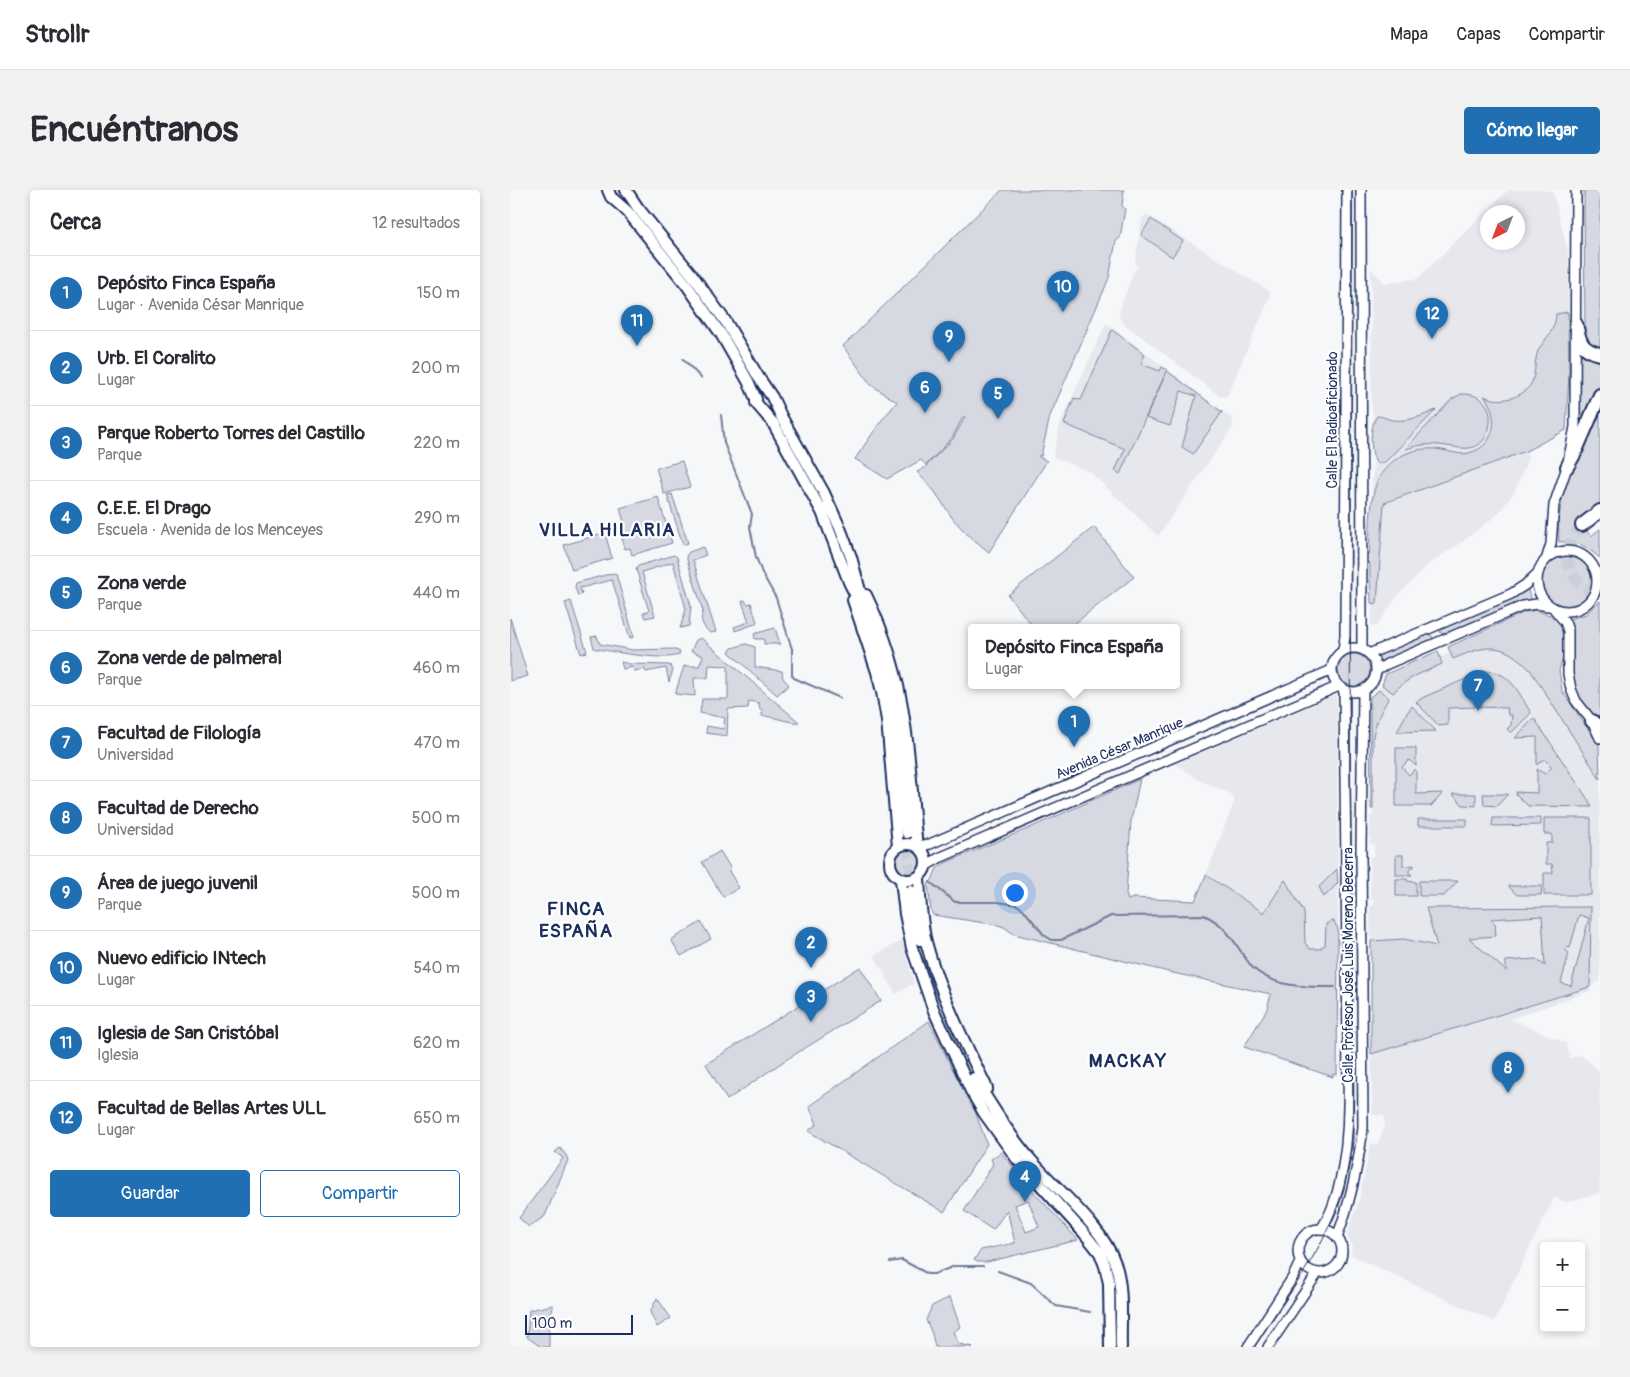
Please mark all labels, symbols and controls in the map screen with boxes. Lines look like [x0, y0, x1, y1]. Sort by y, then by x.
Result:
text: Strollr [25, 20, 90, 49]
text: Mapa [1390, 23, 1428, 46]
text: Capas [1456, 23, 1501, 46]
text: Compartir [1529, 23, 1605, 46]
button: Cómo llegar [1464, 107, 1600, 154]
text: Encuéntranos [30, 108, 238, 152]
north arrow [1480, 205, 1525, 250]
text: Cerca [50, 209, 101, 236]
text: 12 resultados [372, 213, 460, 233]
text: Depósito Finca España [97, 271, 275, 295]
pin: 10 [1047, 271, 1079, 312]
text: 1 [63, 283, 69, 303]
text: 150 m [416, 283, 460, 303]
text: Lugar · Avenida César Manrique [97, 295, 304, 315]
pin: 12 [1416, 298, 1448, 339]
pin: 11 [621, 305, 653, 346]
pin: 9 [933, 321, 965, 362]
text: Urb. El Coralito [97, 346, 216, 370]
street label: Calle El Radioaficionado [1324, 351, 1341, 489]
text: 2 [62, 358, 70, 378]
text: 200 m [412, 358, 460, 378]
text: Lugar [97, 370, 135, 390]
pin: 6 [909, 372, 941, 413]
pin: 5 [982, 378, 1014, 419]
text: Parque Roberto Torres del Castillo [97, 421, 365, 445]
text: 3 [62, 433, 70, 453]
text: 220 m [414, 433, 460, 453]
text: Parque [97, 445, 142, 465]
text: C.E.E. El Drago [97, 496, 211, 520]
text: 4 [61, 508, 71, 528]
text: 290 m [414, 508, 460, 528]
district label: VILLA HILARIA [539, 518, 675, 542]
text: Escuela · Avenida de los Menceyes [97, 520, 323, 540]
text: Zona verde [97, 571, 186, 595]
text: 5 [62, 583, 70, 603]
text: 440 m [413, 583, 460, 603]
text: Parque [97, 595, 142, 615]
popup [968, 624, 1180, 689]
text: Depósito Finca España [985, 635, 1163, 659]
text: Zona verde de palmeral [97, 646, 282, 670]
text: 6 [61, 658, 71, 678]
text: 460 m [413, 658, 460, 678]
text: Lugar [985, 659, 1023, 679]
text: Parque [97, 670, 142, 690]
pin: 7 [1462, 670, 1494, 711]
pin: 1 [1058, 706, 1090, 747]
street label: Avenida César Manrique [1053, 714, 1186, 783]
text: Facultad de Filología [97, 721, 261, 745]
text: 7 [62, 733, 70, 753]
text: 470 m [414, 733, 460, 753]
text: Universidad [97, 745, 174, 765]
text: Facultad de Derecho [97, 796, 259, 820]
text: 8 [62, 808, 70, 828]
text: 500 m [412, 808, 460, 828]
text: Universidad [97, 820, 174, 840]
street label: Calle Profesor José Luis Moreno Becerra [1340, 847, 1357, 1083]
text: Área de juego juvenil [97, 871, 258, 895]
your location [1002, 880, 1028, 906]
text: 9 [62, 883, 70, 903]
text: 500 m [412, 883, 460, 903]
text: Parque [97, 895, 142, 915]
district label: FINCA ESPAÑA [539, 897, 613, 943]
pin: 2 [795, 927, 827, 968]
text: Nuevo edificio INtech [97, 946, 266, 970]
text: 10 [57, 958, 75, 978]
text: 540 m [413, 958, 460, 978]
text: Lugar [97, 970, 135, 990]
pin: 3 [795, 981, 827, 1022]
text: Iglesia de San Cristóbal [97, 1021, 279, 1045]
text: 11 [60, 1033, 72, 1053]
text: 620 m [413, 1033, 460, 1053]
text: Iglesia [97, 1045, 139, 1065]
district label: MACKAY [1089, 1049, 1167, 1073]
pin: 8 [1492, 1052, 1524, 1093]
text: Facultad de Bellas Artes ULL [97, 1096, 326, 1120]
text: 12 [58, 1108, 74, 1128]
text: 650 m [413, 1108, 460, 1128]
text: Lugar [97, 1120, 135, 1140]
pin: 4 [1009, 1161, 1041, 1202]
button: Guardar [50, 1170, 250, 1217]
button: Compartir [260, 1170, 460, 1217]
map controls [1540, 1242, 1585, 1332]
button: + [1540, 1242, 1585, 1287]
button: − [1540, 1287, 1585, 1332]
scale bar [525, 1312, 632, 1335]
text: 100 m [532, 1315, 572, 1332]

